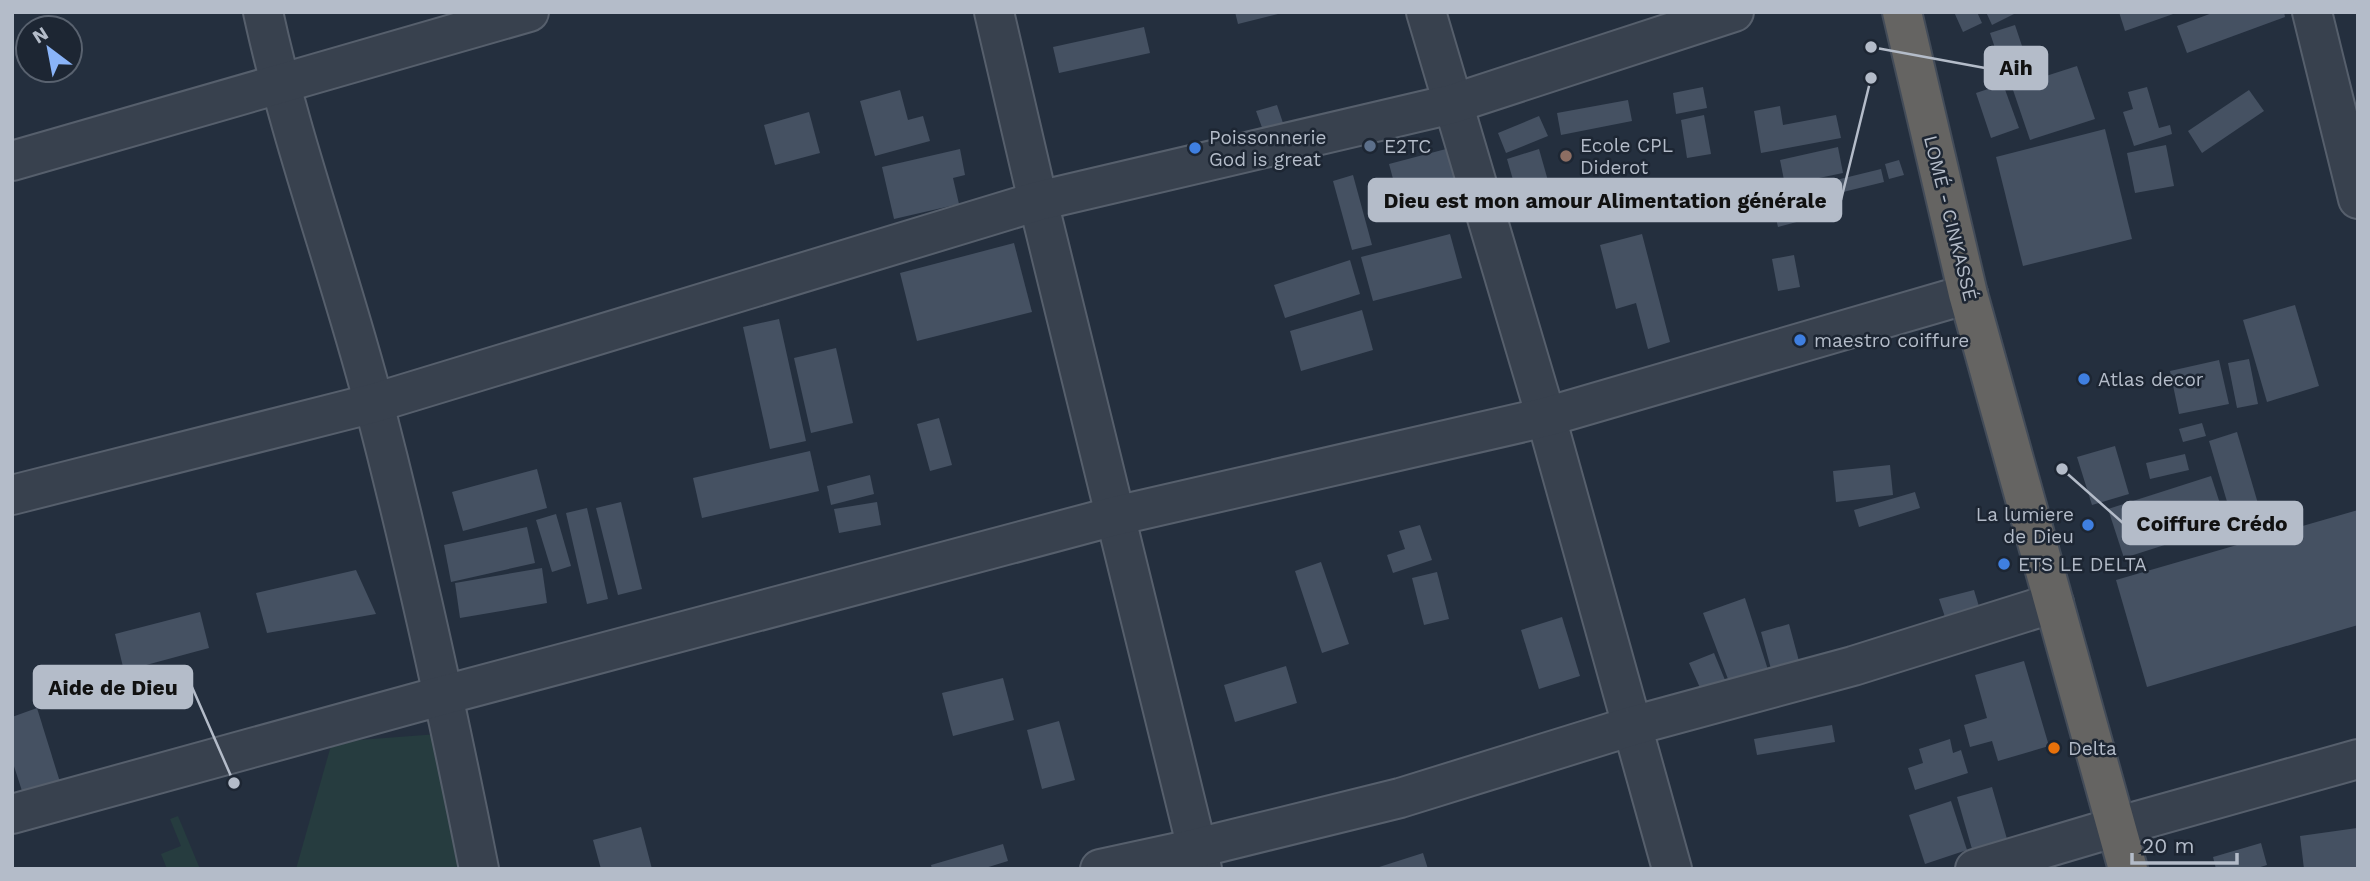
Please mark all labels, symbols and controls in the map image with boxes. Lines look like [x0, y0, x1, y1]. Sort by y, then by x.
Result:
north arrow [14, 14, 84, 84]
text: N [28, 22, 52, 48]
callout: Aih [1985, 47, 2047, 89]
text: Aih [1999, 55, 2033, 80]
place label: Poissonnerie God is great [1209, 126, 1327, 171]
street label: LOMÉ - CINKASSÉ [1919, 133, 1982, 303]
place label: Ecole CPL Diderot [1580, 134, 1673, 179]
place label: E2TC [1384, 135, 1431, 158]
marker: E2TC [1362, 138, 1378, 154]
marker: Poissonnerie God is great [1187, 140, 1203, 156]
marker: Ecole CPL Diderot [1558, 148, 1574, 164]
callout: Dieu est mon amour Alimentation générale [1369, 179, 1841, 221]
text: Dieu est mon amour Alimentation générale [1383, 188, 1827, 213]
place label: maestro coiffure [1814, 329, 1969, 352]
marker: maestro coiffure [1792, 332, 1808, 348]
place label: Atlas decor [2098, 368, 2204, 391]
marker: Atlas decor [2076, 371, 2092, 387]
callout: Coiffure Crédo [2123, 502, 2302, 544]
place label: La lumiere de Dieu [1976, 503, 2074, 548]
text: Coiffure Crédo [2136, 511, 2288, 536]
marker: La lumiere de Dieu [2080, 517, 2096, 533]
place label: ETS LE DELTA [2018, 553, 2147, 576]
marker: ETS LE DELTA [1996, 556, 2012, 572]
callout: Aide de Dieu [34, 666, 192, 708]
text: Aide de Dieu [48, 675, 178, 700]
place label: Delta [2068, 737, 2117, 760]
marker: Delta [2046, 740, 2062, 756]
scale bar [2132, 822, 2237, 866]
text: 20 m [2142, 833, 2194, 858]

